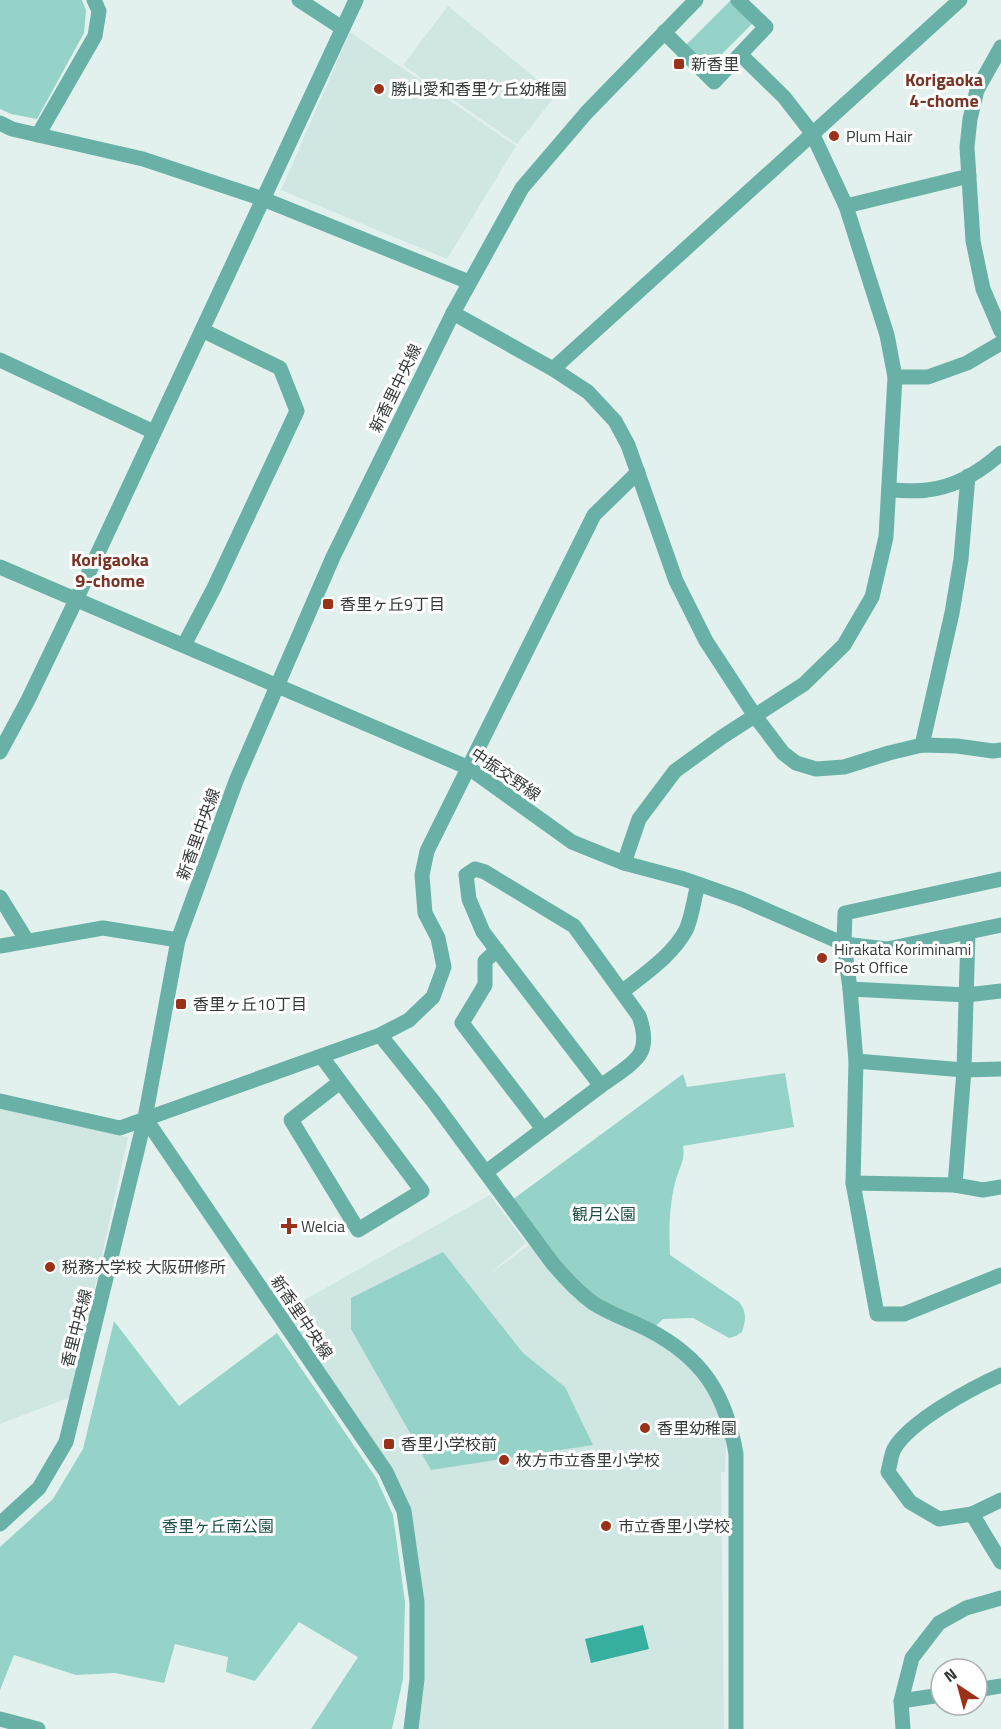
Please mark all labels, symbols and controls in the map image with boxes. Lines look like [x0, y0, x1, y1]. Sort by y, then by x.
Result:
place label: 新香里 [691, 52, 739, 76]
marker: 新香里 [672, 57, 686, 71]
district label: Korigaoka 4-chome [905, 66, 983, 114]
place label: 勝山愛和香里ケ丘幼稚園 [391, 77, 567, 101]
marker: 勝山愛和香里ケ丘幼稚園 [372, 82, 386, 96]
place label: Plum Hair [846, 124, 913, 148]
marker: Plum Hair [827, 129, 841, 143]
street label: 新香里中央線 [363, 340, 427, 436]
district label: Korigaoka 9-chome [71, 546, 149, 594]
place label: 香里ヶ丘9丁目 [340, 592, 445, 616]
marker: 香里ヶ丘9丁目 [321, 597, 335, 611]
street label: 中振交野線 [466, 742, 546, 806]
street label: 新香里中央線 [170, 785, 226, 883]
place label: Hirakata Koriminami Post Office [834, 937, 971, 979]
marker: Hirakata Koriminami Post Office [815, 951, 829, 965]
place label: 香里ヶ丘10丁目 [193, 992, 307, 1016]
marker: 香里ヶ丘10丁目 [174, 997, 188, 1011]
park label: 観月公園 [572, 1202, 636, 1226]
place label: Welcia [301, 1214, 345, 1238]
marker: Welcia [282, 1219, 296, 1233]
place label: 税務大学校 大阪研修所 [62, 1255, 226, 1279]
marker: 税務大学校 大阪研修所 [43, 1260, 57, 1274]
street label: 新香里中央線 [265, 1270, 339, 1364]
street label: 香里中央線 [55, 1286, 97, 1370]
place label: 香里幼稚園 [657, 1416, 737, 1440]
marker: 香里幼稚園 [638, 1421, 652, 1435]
place label: 香里小学校前 [401, 1432, 497, 1456]
marker: 香里小学校前 [382, 1437, 396, 1451]
place label: 枚方市立香里小学校 [516, 1448, 660, 1472]
marker: 枚方市立香里小学校 [497, 1453, 511, 1467]
park label: 香里ヶ丘南公園 [162, 1514, 274, 1538]
place label: 市立香里小学校 [618, 1514, 730, 1538]
marker: 市立香里小学校 [599, 1519, 613, 1533]
north arrow [929, 1657, 989, 1717]
text: N [939, 1662, 962, 1688]

